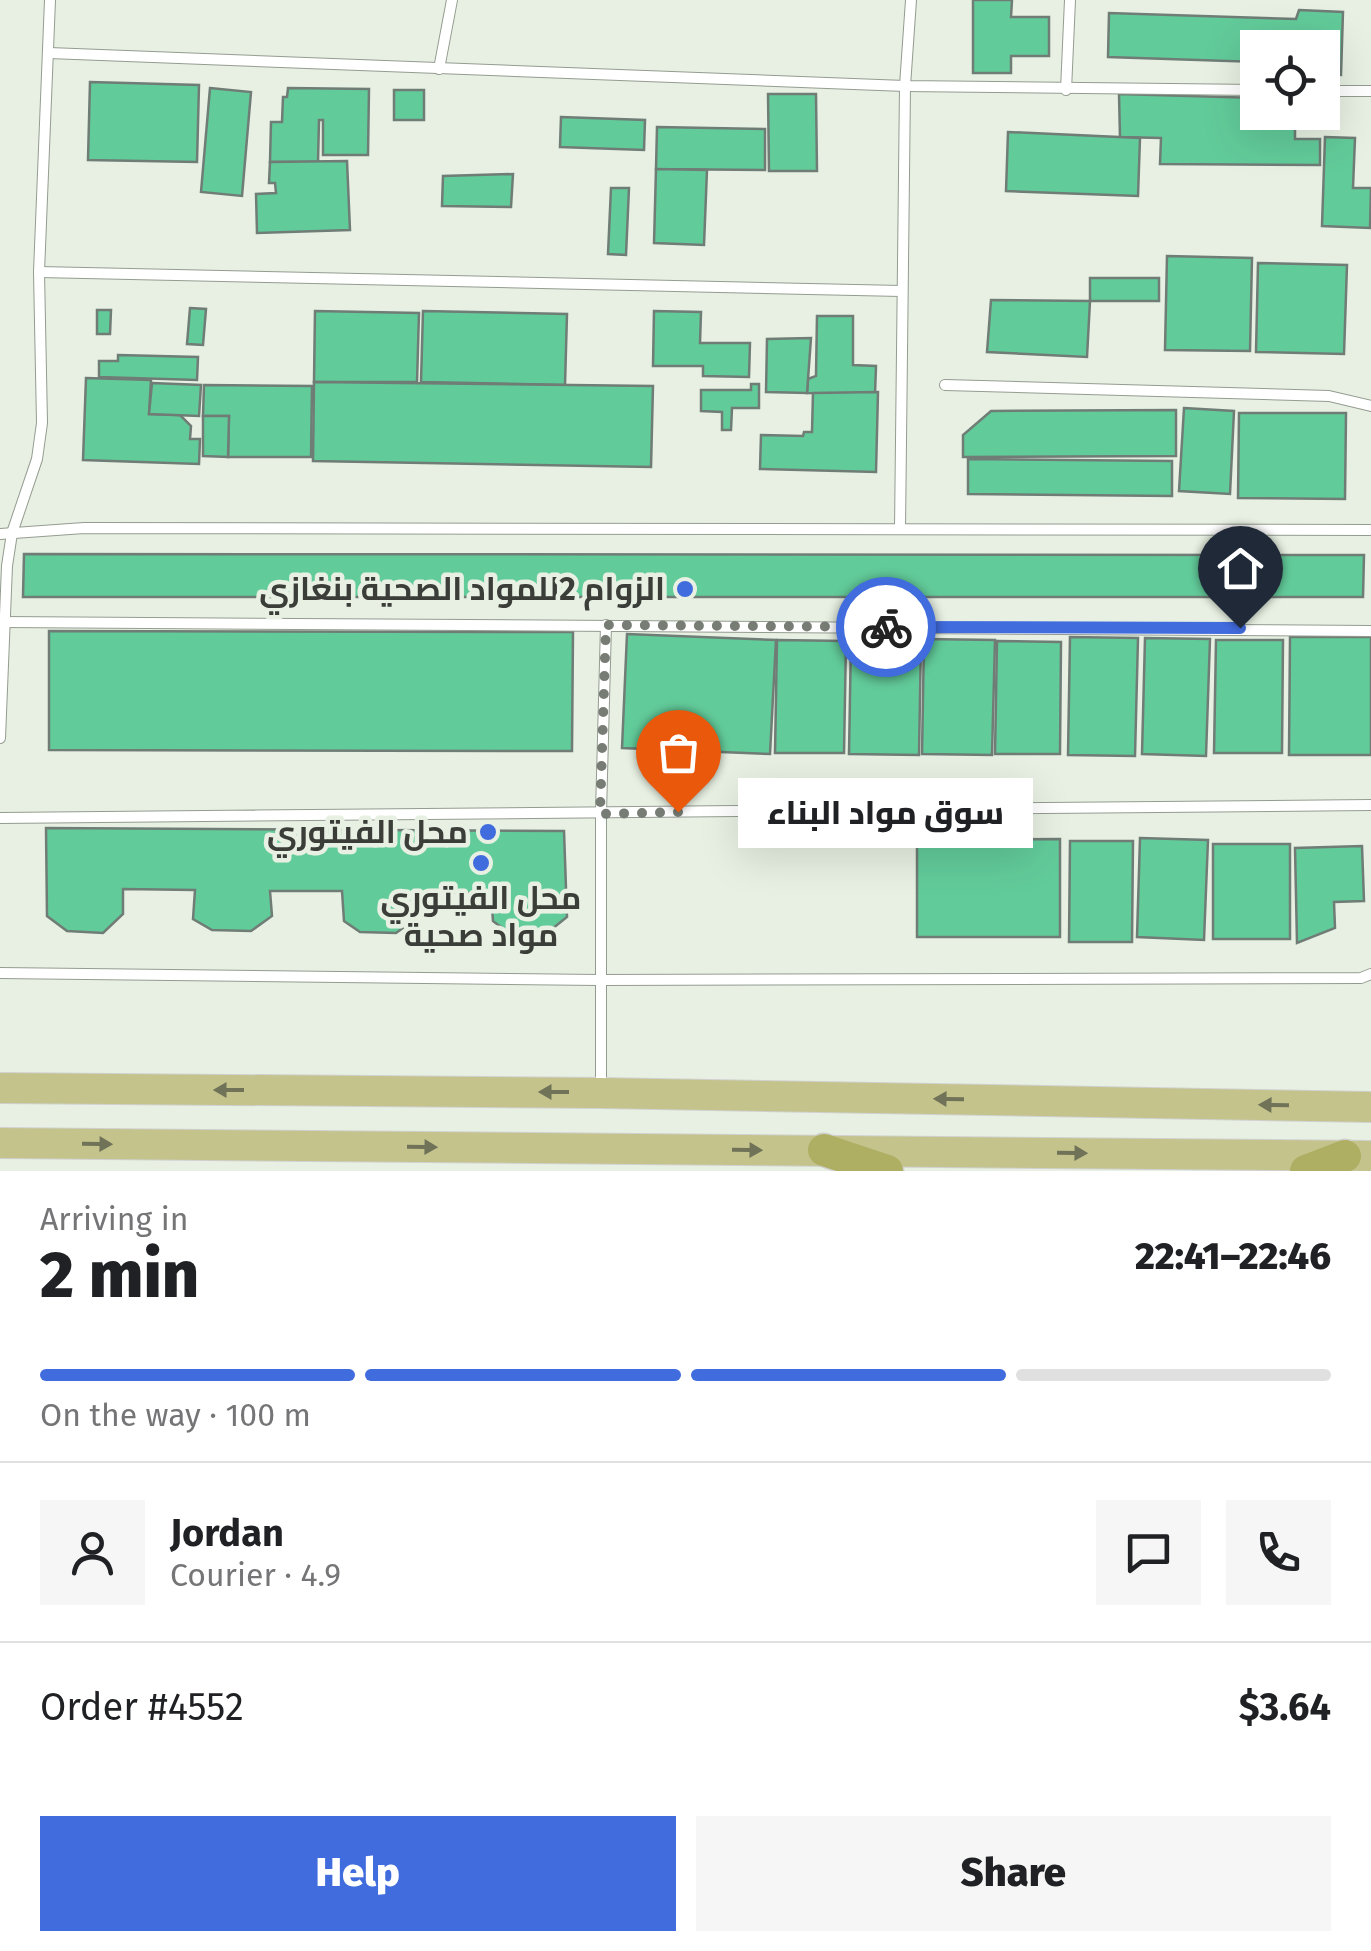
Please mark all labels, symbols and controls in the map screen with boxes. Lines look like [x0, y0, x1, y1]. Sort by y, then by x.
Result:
map controls [1240, 30, 1340, 130]
button: locate [1240, 30, 1340, 130]
pin [1198, 526, 1283, 629]
icon: home [1213, 541, 1268, 596]
place label: الزوام 2للمواد الصحية بنغازي [259, 570, 665, 615]
courier [836, 577, 936, 677]
marker: الزوام 2للمواد الصحية بنغازي [674, 578, 696, 600]
icon: bike [859, 600, 914, 655]
pin [636, 710, 721, 813]
icon: bag [651, 725, 706, 780]
callout: سوق مواد البناء [738, 777, 1033, 847]
text: سوق مواد البناء [767, 794, 1004, 832]
place label: محل الفيتوري [267, 813, 468, 858]
marker: محل الفيتوري [477, 821, 499, 843]
marker: محل الفيتوري مواد صحية [470, 852, 492, 874]
place label: محل الفيتوري مواد صحية [381, 879, 581, 954]
one-way arrow [212, 1082, 244, 1098]
one-way arrow [537, 1084, 569, 1100]
one-way arrow [932, 1091, 964, 1107]
one-way arrow [1257, 1097, 1289, 1113]
one-way arrow [82, 1136, 114, 1152]
one-way arrow [407, 1139, 439, 1155]
one-way arrow [732, 1142, 764, 1158]
one-way arrow [1057, 1145, 1089, 1161]
text: Arriving in [40, 1200, 188, 1238]
text: 22:41–22:46 [1135, 1233, 1331, 1279]
text: 2 min [40, 1236, 199, 1314]
text: On the way · 100 m [40, 1396, 311, 1434]
button: person [40, 1500, 145, 1605]
button: chat [1096, 1500, 1201, 1605]
button: phone [1226, 1500, 1331, 1605]
text: Jordan [170, 1510, 284, 1556]
text: Courier · 4.9 [170, 1556, 341, 1594]
text: Order #4552 [40, 1684, 244, 1730]
text: $3.64 [1239, 1684, 1331, 1730]
button: Help [40, 1816, 676, 1931]
button: Share [696, 1816, 1331, 1931]

